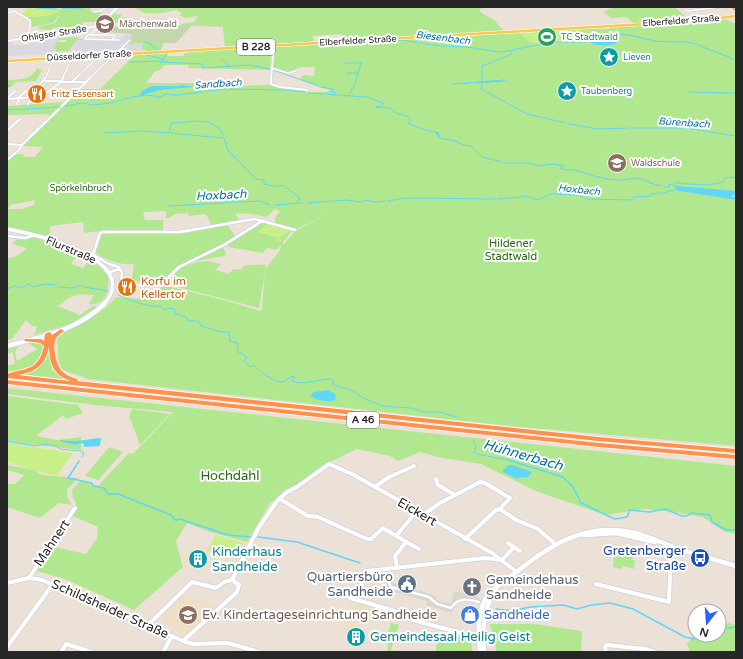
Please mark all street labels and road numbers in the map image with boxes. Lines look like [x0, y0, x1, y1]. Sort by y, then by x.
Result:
street label: Elberfelder Straße [642, 13, 720, 29]
street label: Ohligser Straße [21, 23, 87, 45]
street label: Elberfelder Straße [319, 33, 397, 49]
road number: B 228 [237, 39, 275, 55]
street label: Düsseldorfer Straße [46, 48, 132, 64]
street label: Flurstraße [44, 234, 98, 266]
road number: A 46 [347, 412, 379, 428]
street label: Eickert [394, 494, 440, 530]
street label: Mahnert [31, 517, 73, 569]
street label: Schildsheider Straße [49, 576, 171, 642]

